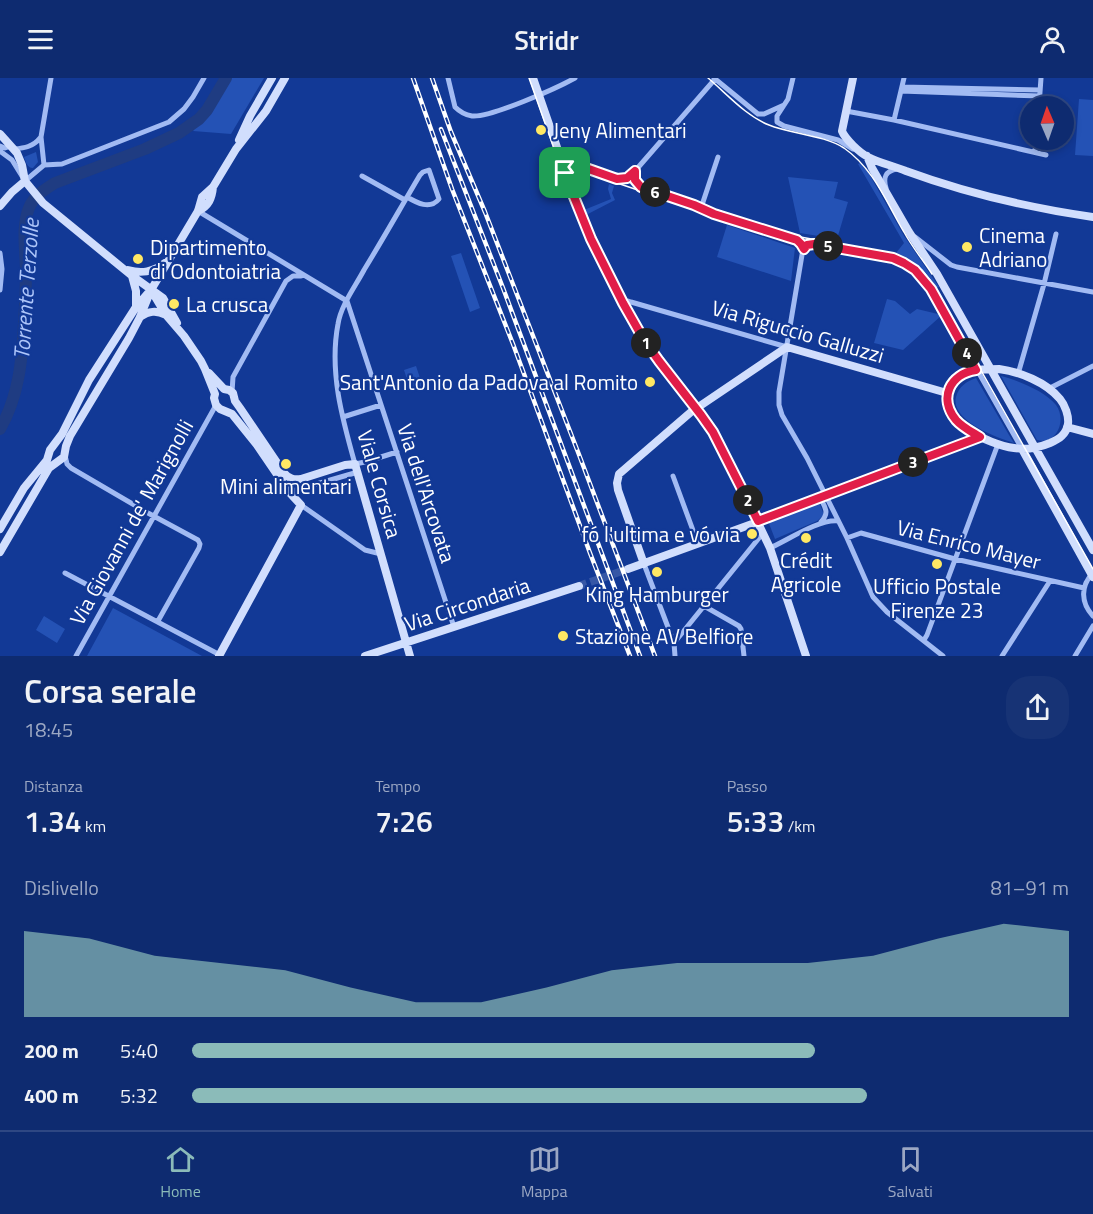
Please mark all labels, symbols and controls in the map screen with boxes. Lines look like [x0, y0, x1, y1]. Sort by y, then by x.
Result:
text: Stridr [514, 19, 579, 60]
icon: menu [24, 23, 57, 56]
icon: person [1036, 23, 1069, 56]
north arrow [1020, 96, 1074, 150]
map controls [1020, 96, 1074, 150]
place label: Jeny Alimentari [553, 114, 687, 146]
marker: Jeny Alimentari [534, 123, 548, 137]
pin [539, 147, 590, 198]
icon: arrive [548, 156, 581, 189]
pin: 6 [640, 177, 670, 207]
text: 6 [651, 180, 659, 204]
water label: Torrente Terzolle [4, 215, 48, 361]
place label: Cinema Adriano [979, 219, 1047, 275]
place label: Dipartimento di Odontoiatria [150, 231, 281, 287]
pin: 5 [813, 231, 843, 261]
text: 5 [824, 234, 832, 258]
marker: Cinema Adriano [960, 240, 974, 254]
marker: Dipartimento di Odontoiatria [131, 252, 145, 266]
place label: La crusca [186, 288, 269, 320]
street label: Via Riguccio Galluzzi [708, 291, 888, 371]
marker: La crusca [167, 297, 181, 311]
pin: 1 [631, 328, 661, 358]
text: 1 [642, 331, 650, 355]
pin: 4 [952, 338, 982, 368]
text: 4 [963, 341, 971, 365]
place label: Sant'Antonio da Padova al Romito [340, 366, 638, 398]
marker: Sant'Antonio da Padova al Romito [643, 375, 657, 389]
street label: Via Giovanni de' Marignolli [61, 413, 201, 631]
street label: Via dell'Arcovata [389, 419, 465, 567]
street label: Viale Corsica [349, 426, 411, 542]
pin: 3 [898, 447, 928, 477]
text: 3 [909, 450, 917, 474]
marker: Mini alimentari [279, 457, 293, 471]
place label: Mini alimentari [220, 470, 352, 502]
pin: 2 [733, 485, 763, 515]
text: 2 [744, 488, 752, 512]
street label: Via Enrico Mayer [894, 511, 1044, 577]
place label: fó l'ultima e vó via [582, 518, 740, 550]
marker: fó l'ultima e vó via [745, 527, 759, 541]
marker: Crédit Agricole [799, 531, 813, 545]
place label: Crédit Agricole [771, 544, 841, 600]
marker: Ufficio Postale Firenze 23 [930, 557, 944, 571]
marker: King Hamburger [650, 565, 664, 579]
street label: Via Circondaria [400, 568, 534, 639]
place label: Ufficio Postale Firenze 23 [873, 570, 1001, 626]
place label: King Hamburger [585, 578, 729, 610]
place label: Stazione AV Belfiore [575, 620, 753, 652]
marker: Stazione AV Belfiore [556, 629, 570, 643]
text: Corsa serale [24, 666, 197, 716]
button: share [1006, 676, 1069, 739]
text: 18:45 [24, 714, 73, 745]
text: Distanza [24, 774, 83, 798]
text: Tempo [375, 774, 421, 798]
text: Passo [727, 774, 767, 798]
text: 1.34 [24, 798, 82, 844]
text: 7:26 [375, 798, 433, 844]
text: 5:33 [727, 798, 784, 844]
text: km [82, 814, 106, 838]
text: /km [784, 814, 815, 838]
text: Dislivello [24, 872, 99, 903]
text: 81–91 m [990, 872, 1069, 903]
text: 200 m [24, 1035, 79, 1066]
text: 5:40 [120, 1035, 158, 1066]
text: 400 m [24, 1080, 79, 1111]
text: 5:32 [120, 1080, 158, 1111]
tab: Home [160, 1143, 201, 1203]
tab: Mappa [521, 1143, 567, 1203]
tab: Salvati [888, 1143, 933, 1203]

